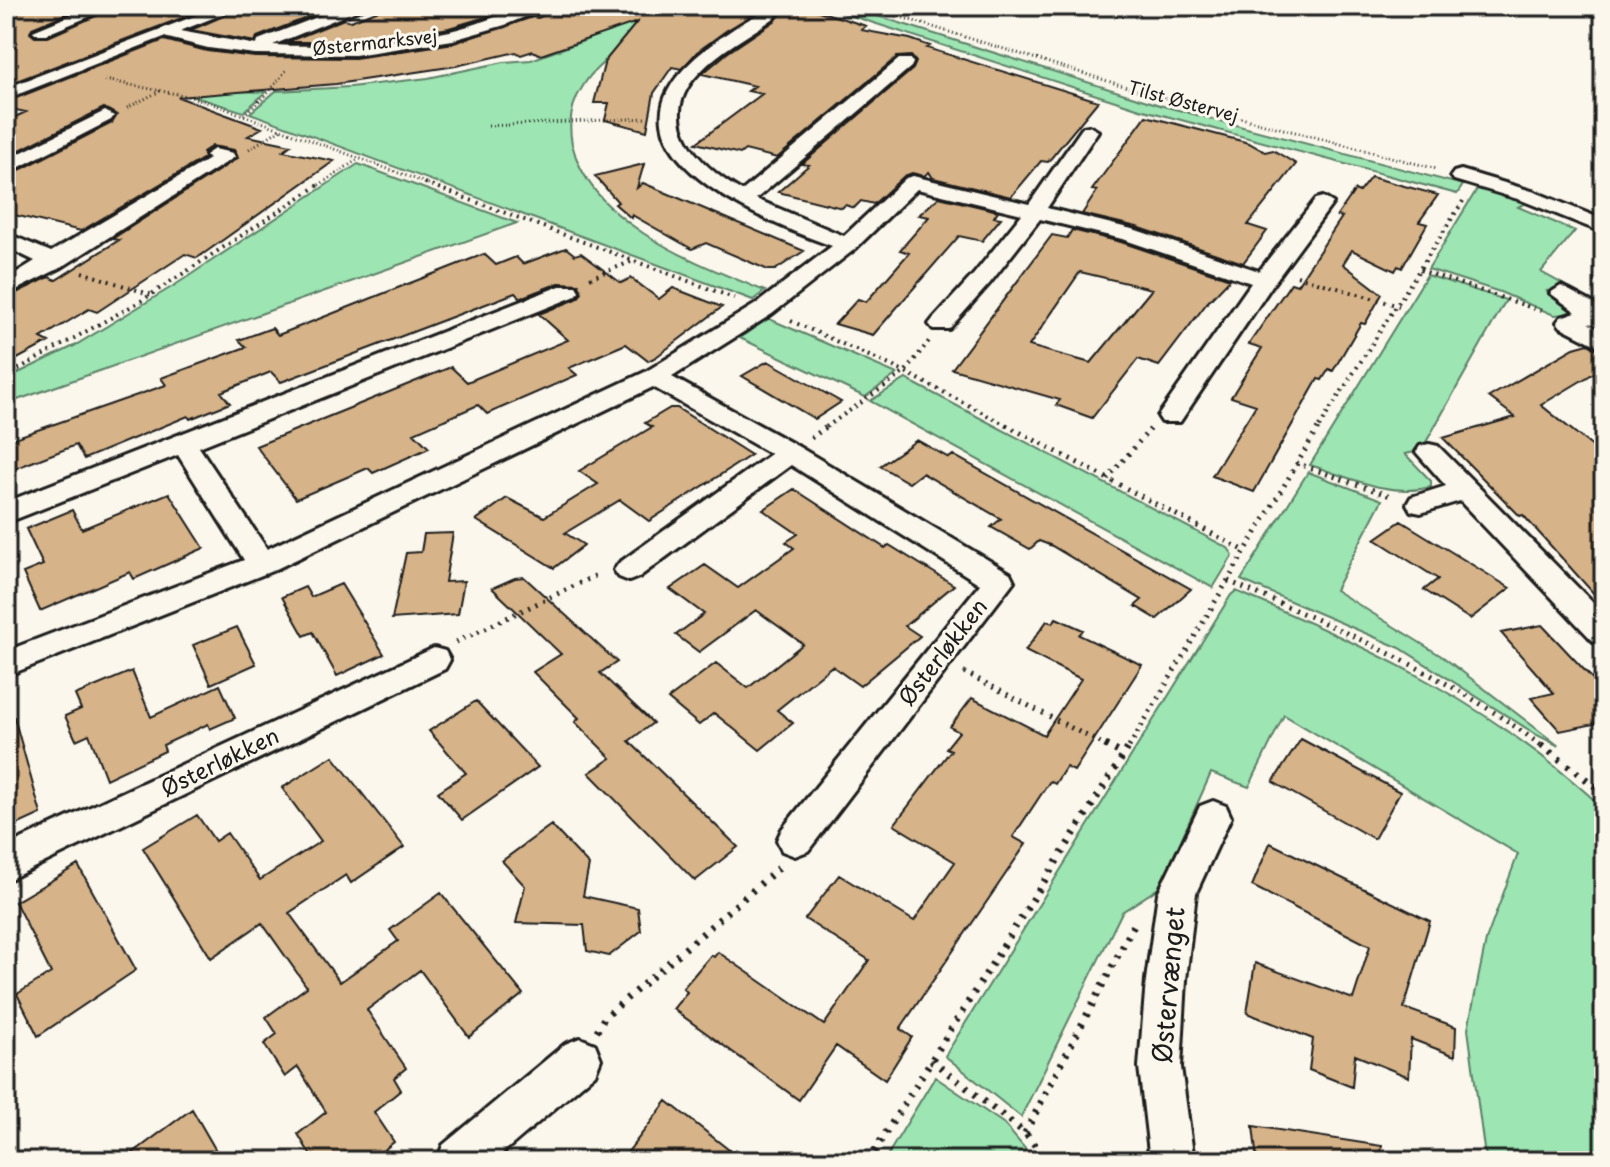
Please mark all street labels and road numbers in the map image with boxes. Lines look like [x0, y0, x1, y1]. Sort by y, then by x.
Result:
street label: Østermarksvej [311, 22, 439, 61]
street label: Tilst Østervej [1125, 73, 1242, 128]
street label: Østerløkken [889, 591, 994, 712]
street label: Østerløkken [155, 718, 284, 804]
street label: Østervænget [1141, 905, 1194, 1065]

